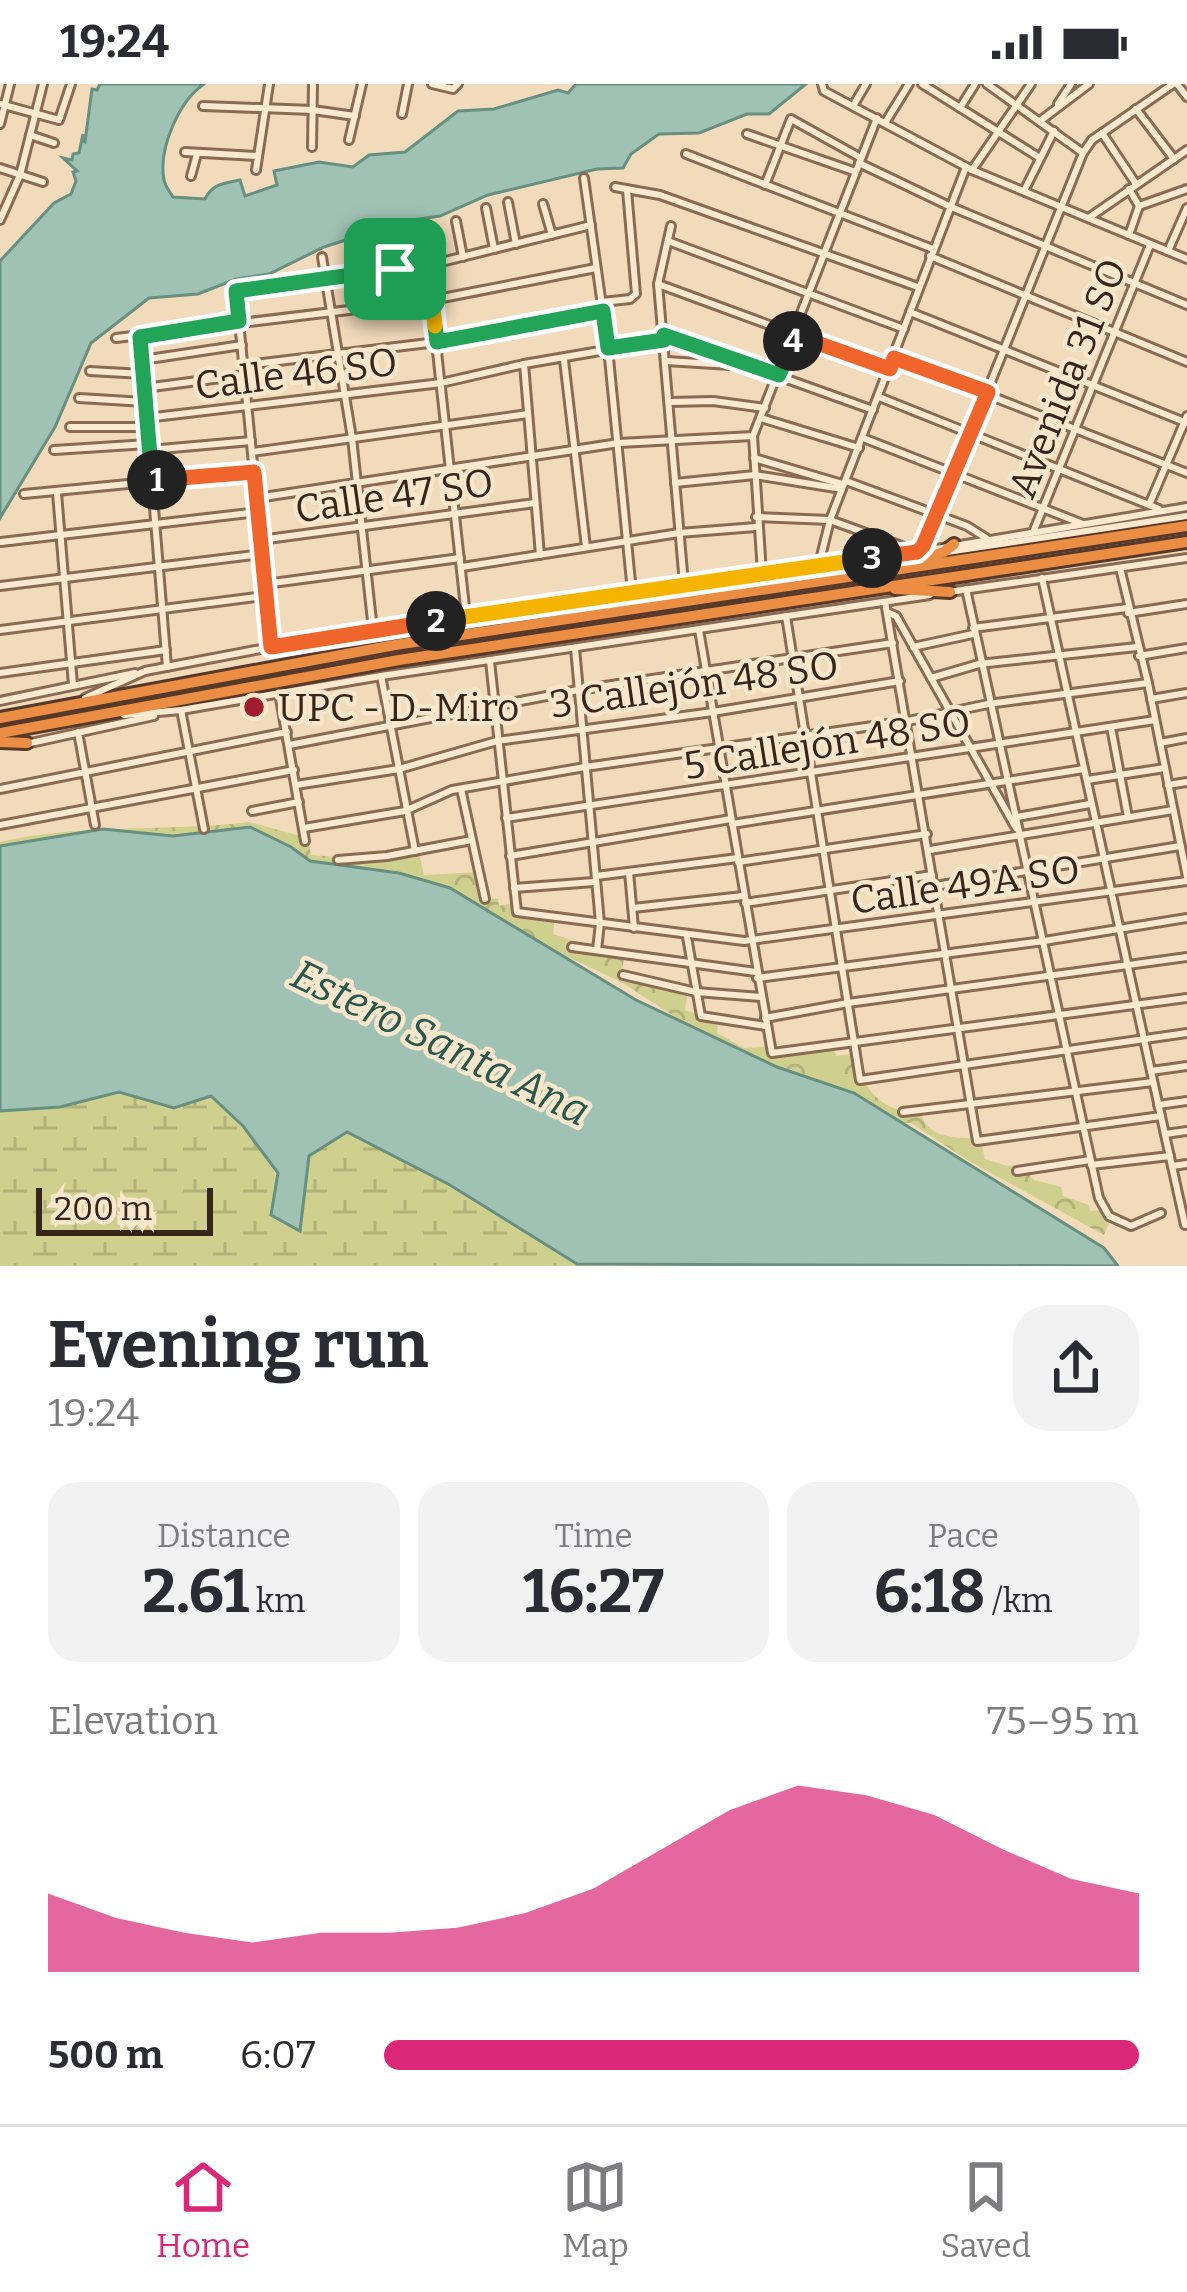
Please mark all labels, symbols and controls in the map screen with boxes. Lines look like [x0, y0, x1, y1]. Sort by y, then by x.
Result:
text: 19:24 [60, 15, 169, 69]
pin [344, 218, 446, 320]
icon: arrive [362, 236, 428, 302]
street label: Avenida 31 SO [999, 252, 1137, 504]
pin: 4 [763, 311, 823, 371]
text: 4 [783, 321, 803, 361]
street label: Calle 46 SO [192, 339, 400, 409]
pin: 1 [127, 450, 187, 510]
street label: Calle 47 SO [292, 459, 496, 533]
text: 1 [150, 460, 164, 500]
pin: 3 [842, 528, 902, 588]
text: 3 [862, 538, 882, 578]
pin: 2 [406, 591, 466, 651]
text: 2 [427, 601, 445, 641]
street label: 3 Callejón 48 SO [547, 642, 841, 728]
place label: UPC - D-Miro [278, 685, 519, 731]
marker: UPC - D-Miro [241, 694, 267, 720]
street label: 5 Callejón 48 SO [681, 699, 974, 789]
street label: Calle 49A SO [848, 846, 1083, 924]
water label: Estero Santa Ana [283, 949, 598, 1137]
scale bar [36, 1182, 213, 1235]
text: 200 m [54, 1189, 152, 1229]
text: Evening run [48, 1305, 429, 1384]
button: share [1013, 1305, 1139, 1431]
text: 19:24 [48, 1390, 139, 1436]
text: Distance [157, 1516, 291, 1556]
text: Time [555, 1516, 632, 1556]
text: Pace [928, 1516, 999, 1556]
text: 2.61 [142, 1556, 249, 1628]
text: 16:27 [523, 1556, 664, 1628]
text: 6:18 [874, 1556, 985, 1628]
text: km [249, 1581, 305, 1621]
text: /km [985, 1581, 1052, 1621]
text: Elevation [48, 1698, 218, 1744]
text: 75–95 m [987, 1698, 1139, 1744]
text: 500 m [48, 2032, 163, 2078]
text: 6:07 [240, 2032, 316, 2078]
tab: Home [156, 2154, 250, 2266]
tab: Map [562, 2154, 629, 2266]
tab: Saved [940, 2154, 1031, 2266]

